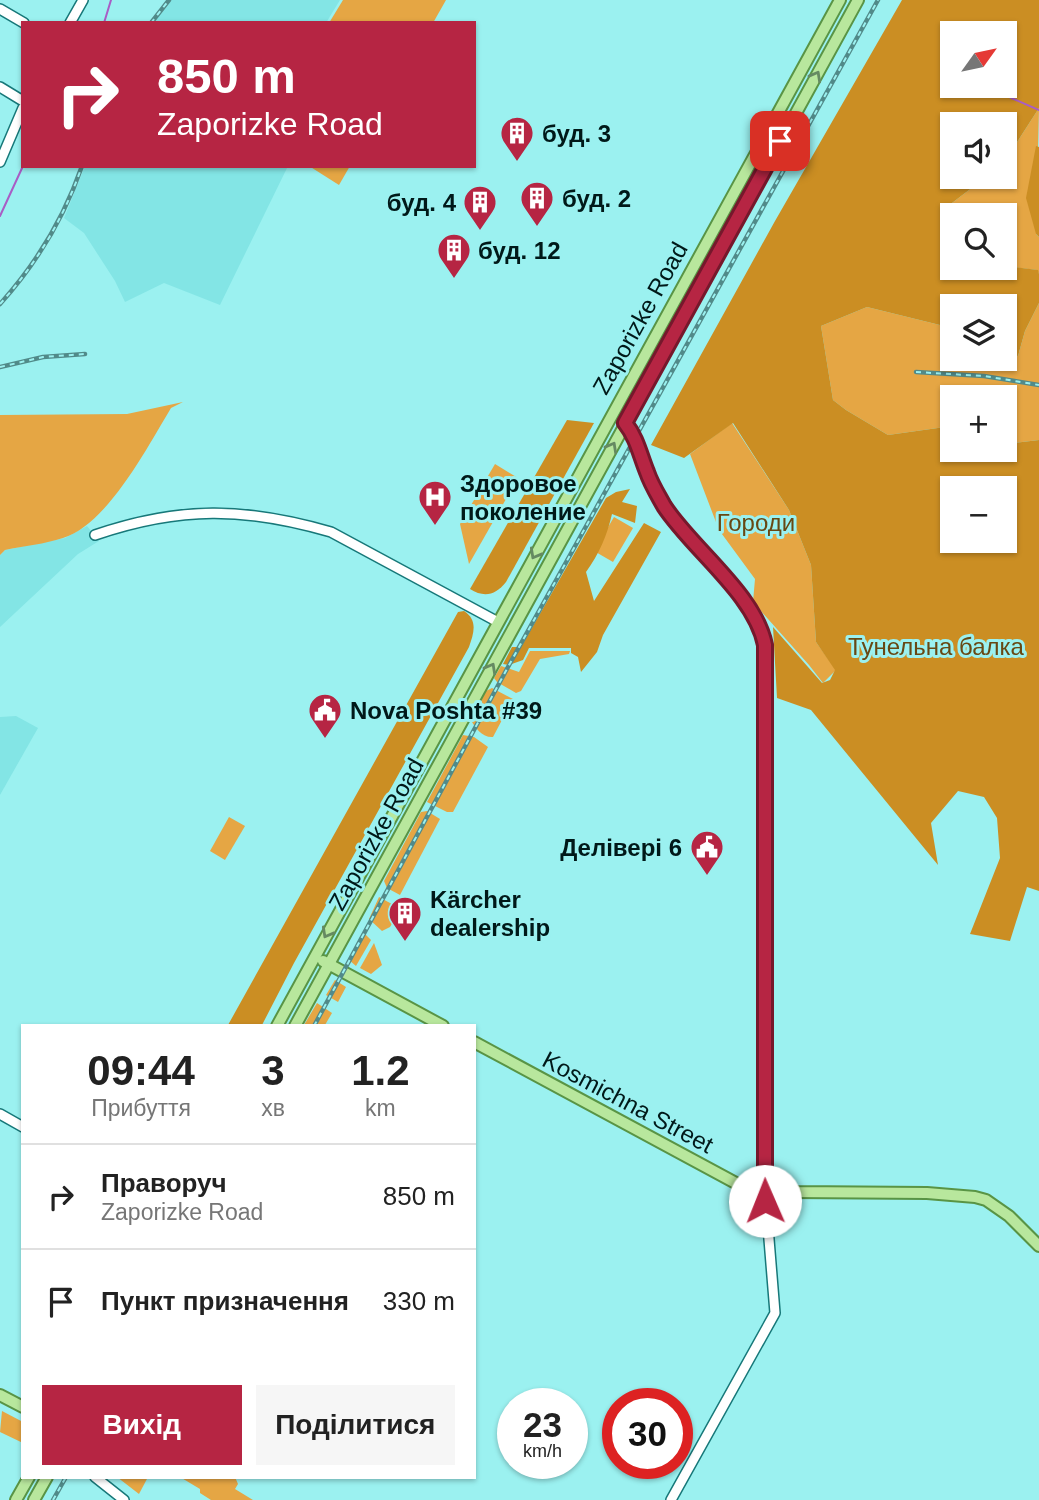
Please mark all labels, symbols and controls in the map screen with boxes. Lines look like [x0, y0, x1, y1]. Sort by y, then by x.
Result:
north arrow [940, 21, 1017, 98]
map controls [940, 21, 1017, 553]
icon: right [42, 49, 133, 140]
text: 850 m [157, 49, 296, 103]
one-way arrow [808, 70, 821, 83]
text: Zaporizke Road [157, 106, 383, 142]
pin [750, 111, 810, 171]
button: sound [940, 112, 1017, 189]
building icon: буд. 3 [498, 114, 536, 163]
place label: буд. 3 [542, 120, 611, 147]
icon: arrive [761, 122, 799, 160]
building icon: буд. 2 [518, 179, 556, 228]
building icon: буд. 4 [461, 183, 499, 232]
place label: буд. 2 [562, 185, 631, 212]
place label: буд. 4 [387, 189, 457, 216]
button: search [940, 203, 1017, 280]
building icon: буд. 12 [435, 231, 473, 280]
place label: буд. 12 [478, 237, 561, 264]
street label: Zaporizke Road [587, 237, 693, 399]
button: layers [940, 294, 1017, 371]
button: + [940, 385, 1017, 462]
one-way arrow [604, 441, 618, 454]
place label: Здоровое поколение [460, 470, 586, 525]
button: − [940, 476, 1017, 553]
hospital icon: Здоровое поколение [416, 478, 454, 527]
park label: Городи [717, 509, 795, 536]
one-way arrow [530, 546, 544, 559]
park label: Тунельна балка [848, 633, 1025, 660]
one-way arrow [483, 662, 496, 675]
public building icon: Nova Poshta #39 [306, 691, 344, 740]
place label: Nova Poshta #39 [350, 697, 542, 724]
street label: Zaporizke Road [323, 753, 429, 915]
public building icon: Делівері 6 [688, 828, 726, 877]
place label: Делівері 6 [560, 834, 682, 861]
place label: Kärcher dealership [430, 886, 550, 941]
building icon: Kärcher dealership [386, 894, 424, 943]
one-way arrow [322, 926, 335, 939]
street label: Kosmichna Street [538, 1046, 718, 1159]
text: 09:44 [87, 1047, 195, 1094]
text: 3 [261, 1047, 285, 1094]
text: 1.2 [351, 1047, 410, 1094]
text: Прибуття [91, 1095, 191, 1121]
text: хв [261, 1095, 285, 1121]
text: km [365, 1095, 396, 1121]
position arrow [728, 1164, 802, 1238]
text: Праворуч [101, 1168, 227, 1198]
icon: right [42, 1178, 80, 1216]
text: 850 m [383, 1181, 455, 1211]
text: Zaporizke Road [101, 1199, 263, 1225]
icon: arrive [42, 1283, 80, 1321]
text: Пункт призначення [101, 1286, 349, 1316]
text: 330 m [383, 1286, 455, 1316]
button: Вихід [42, 1385, 242, 1465]
button: Поділитися [256, 1385, 455, 1465]
speed limit sign: 30 [602, 1388, 693, 1479]
text: 23 [523, 1405, 562, 1444]
text: km/h [523, 1441, 562, 1461]

